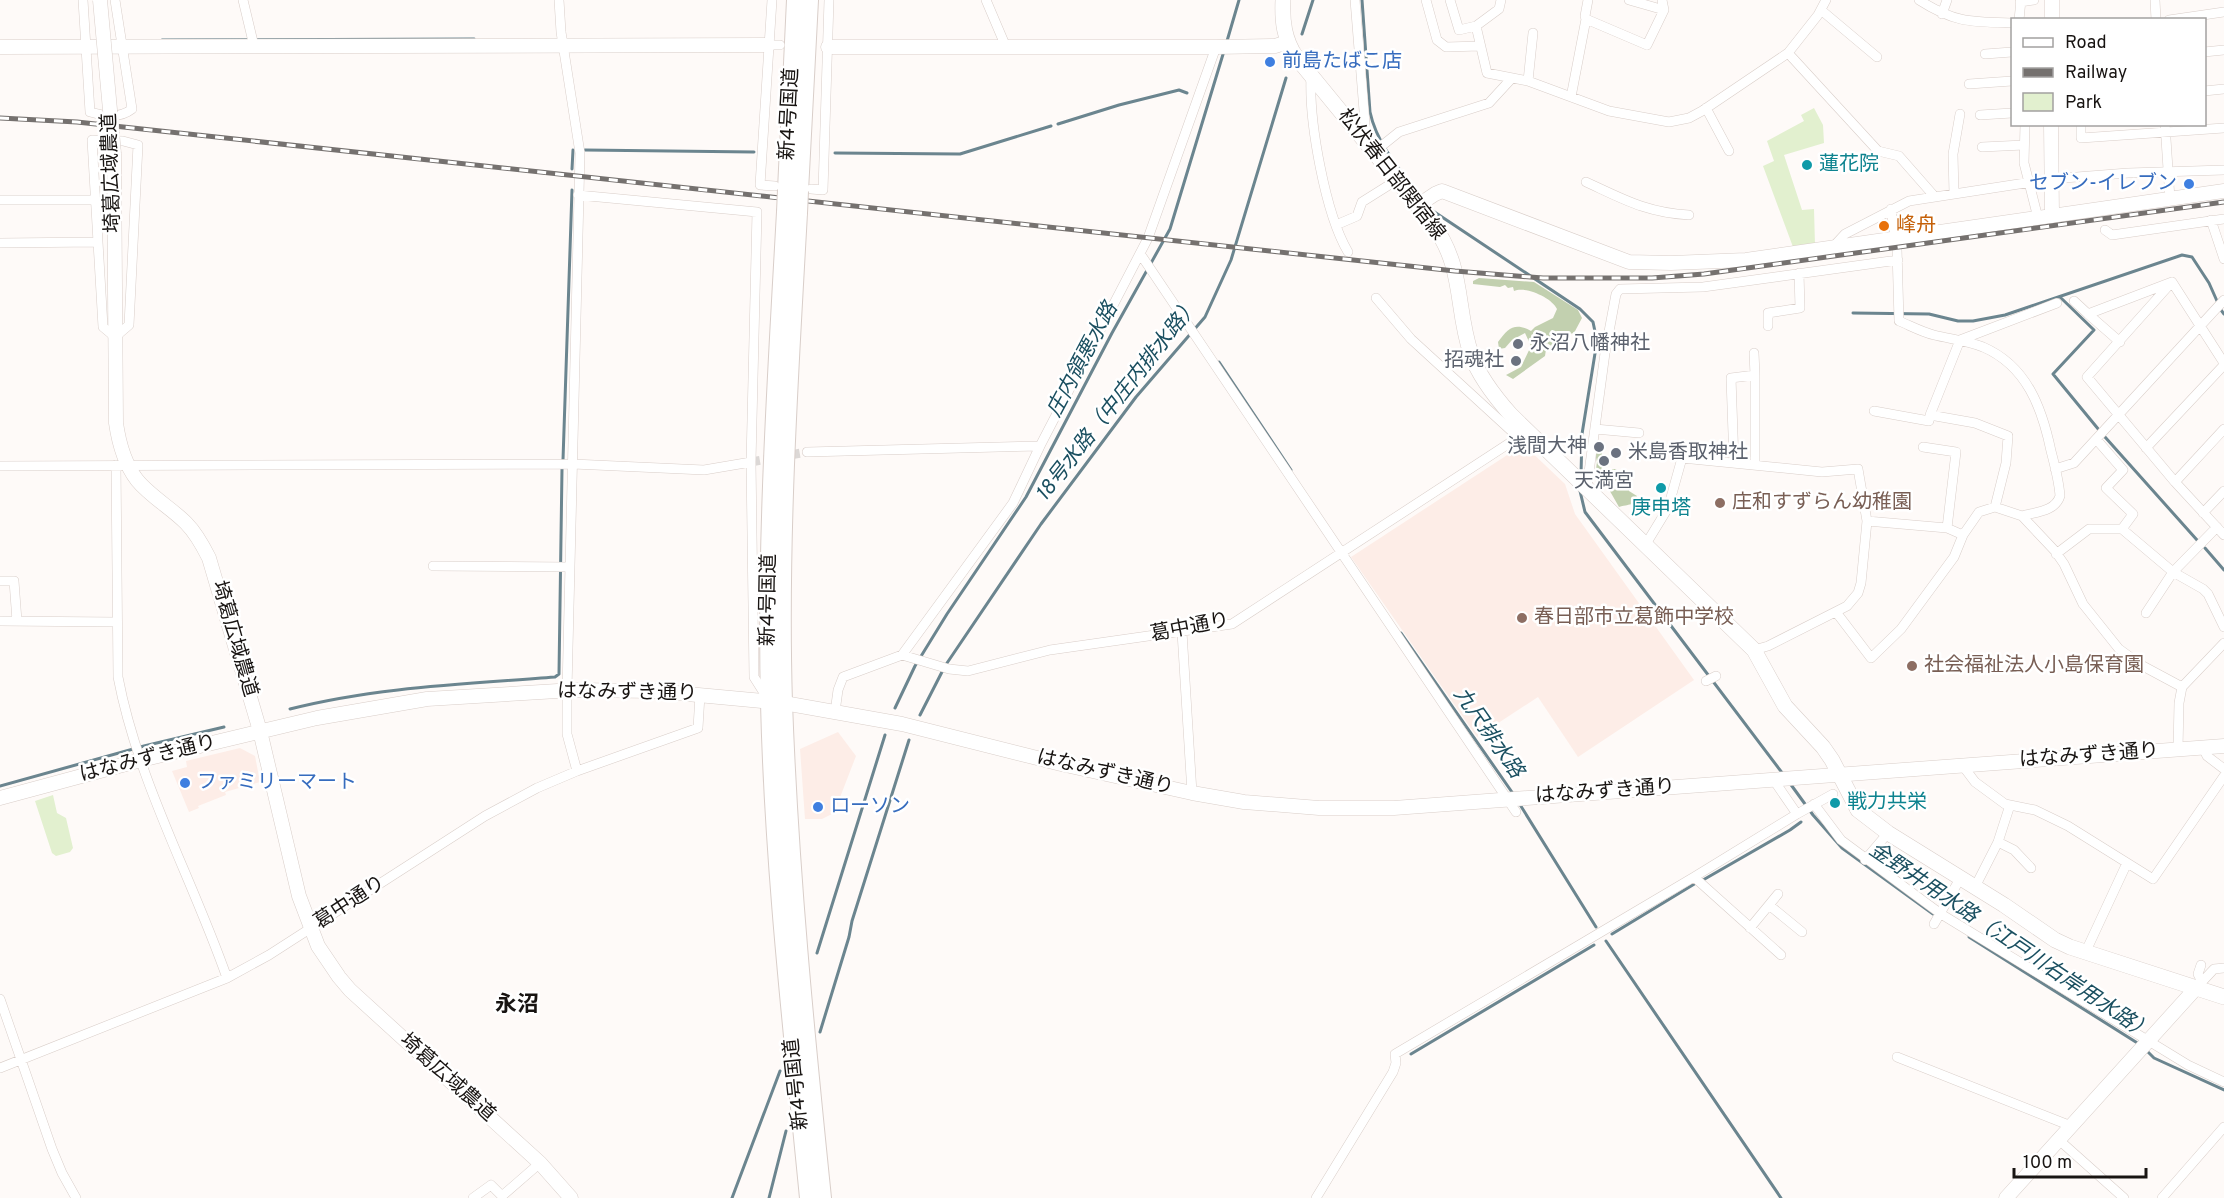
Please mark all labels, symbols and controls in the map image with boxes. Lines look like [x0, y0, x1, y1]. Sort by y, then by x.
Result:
legend [2011, 18, 2206, 126]
text: Road [2065, 32, 2107, 55]
place label: 前島たばこ店 [1282, 49, 1402, 75]
marker: 前島たばこ店 [1263, 55, 1277, 69]
text: Railway [2065, 62, 2127, 85]
street label: 新4号国道 [775, 67, 805, 161]
text: Park [2065, 92, 2102, 115]
street label: 松伏春日部関宿線 [1332, 104, 1450, 246]
street label: 埼葛広域農道 [97, 113, 127, 233]
place label: 蓮花院 [1819, 152, 1879, 178]
marker: 蓮花院 [1800, 158, 1814, 172]
place label: セブン-イレブン [2029, 171, 2177, 197]
marker: セブン-イレブン [2182, 177, 2196, 191]
place label: 峰舟 [1896, 213, 1936, 239]
marker: 峰舟 [1877, 219, 1891, 233]
water label: 18号水路（中庄内排水路） [1030, 293, 1206, 507]
water label: 庄内領悪水路 [1042, 296, 1125, 422]
place label: 永沼八幡神社 [1530, 331, 1650, 357]
marker: 永沼八幡神社 [1511, 337, 1525, 351]
place label: 招魂社 [1444, 348, 1504, 374]
marker: 招魂社 [1509, 354, 1523, 368]
place label: 浅間大神 [1507, 434, 1587, 460]
marker: 浅間大神 [1592, 440, 1606, 454]
place label: 米島香取神社 [1628, 440, 1748, 466]
marker: 米島香取神社 [1609, 446, 1623, 460]
marker: 天満宮 [1597, 454, 1611, 468]
place label: 天満宮 [1574, 469, 1634, 495]
marker: 庚申塔 [1654, 481, 1668, 495]
place label: 庄和すずらん幼稚園 [1732, 490, 1912, 516]
place label: 庚申塔 [1631, 496, 1691, 522]
marker: 庄和すずらん幼稚園 [1713, 496, 1727, 510]
street label: 新4号国道 [755, 554, 783, 646]
street label: 埼葛広域農道 [205, 578, 263, 700]
place label: 春日部市立葛飾中学校 [1534, 605, 1734, 631]
street label: 葛中通り [1148, 608, 1232, 648]
marker: 春日部市立葛飾中学校 [1515, 611, 1529, 625]
place label: 社会福祉法人小島保育園 [1924, 653, 2144, 679]
marker: 社会福祉法人小島保育園 [1905, 659, 1919, 673]
street label: はなみずき通り [557, 679, 697, 707]
water label: 九尺排水路 [1447, 682, 1530, 785]
street label: はなみずき通り [77, 729, 219, 789]
street label: はなみずき通り [2018, 738, 2160, 774]
street label: はなみずき通り [1034, 745, 1176, 801]
place label: ファミリーマート [197, 770, 357, 796]
street label: はなみずき通り [1534, 774, 1676, 810]
marker: ファミリーマート [178, 776, 192, 790]
place label: 戦力共栄 [1847, 790, 1927, 816]
place label: ローソン [830, 794, 910, 820]
marker: 戦力共栄 [1828, 796, 1842, 810]
marker: ローソン [811, 800, 825, 814]
water label: 金野井用水路（江戸川右岸用水路） [1863, 837, 2157, 1047]
street label: 葛中通り [309, 870, 391, 936]
district label: 永沼 [495, 992, 539, 1019]
street label: 埼葛広域農道 [394, 1028, 500, 1128]
street label: 新4号国道 [779, 1037, 815, 1131]
scale bar [2014, 1141, 2146, 1179]
text: 100 m [2023, 1152, 2072, 1175]

